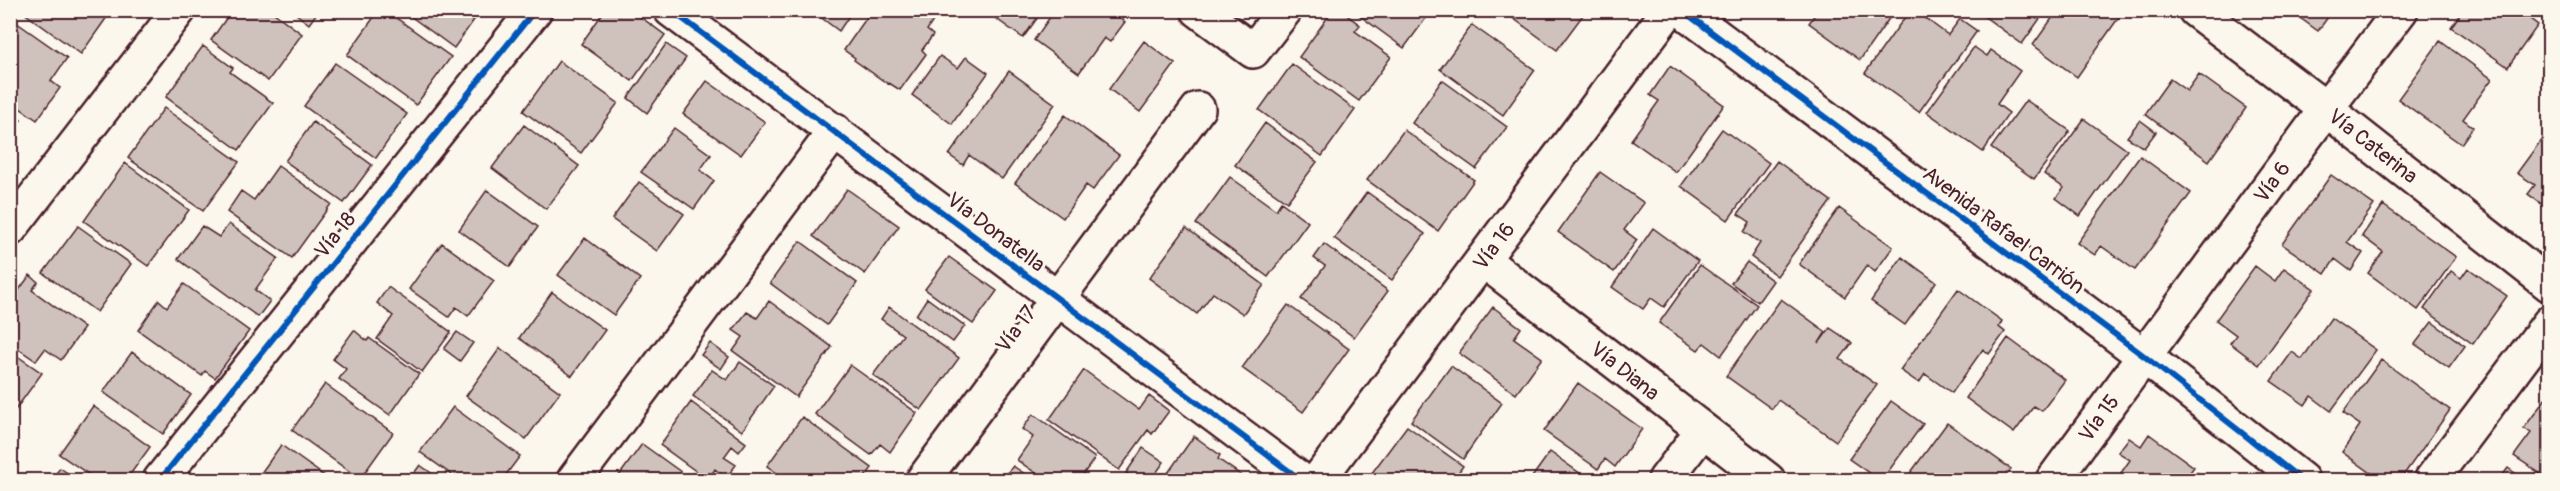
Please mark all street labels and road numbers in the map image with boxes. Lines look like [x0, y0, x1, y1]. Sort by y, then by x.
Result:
street label: Vía Caterina [2322, 103, 2423, 190]
street label: Vía 6 [2248, 156, 2297, 208]
street label: Avenida Rafael Carrión [1917, 161, 2090, 300]
street label: Vía Donatella [941, 187, 1050, 278]
street label: Vía 18 [309, 207, 362, 264]
street label: Vía 16 [1468, 217, 1521, 276]
street label: Vía 17 [990, 300, 1043, 358]
street label: Vía Diana [1585, 336, 1665, 407]
street label: Vía 15 [2073, 389, 2126, 447]

